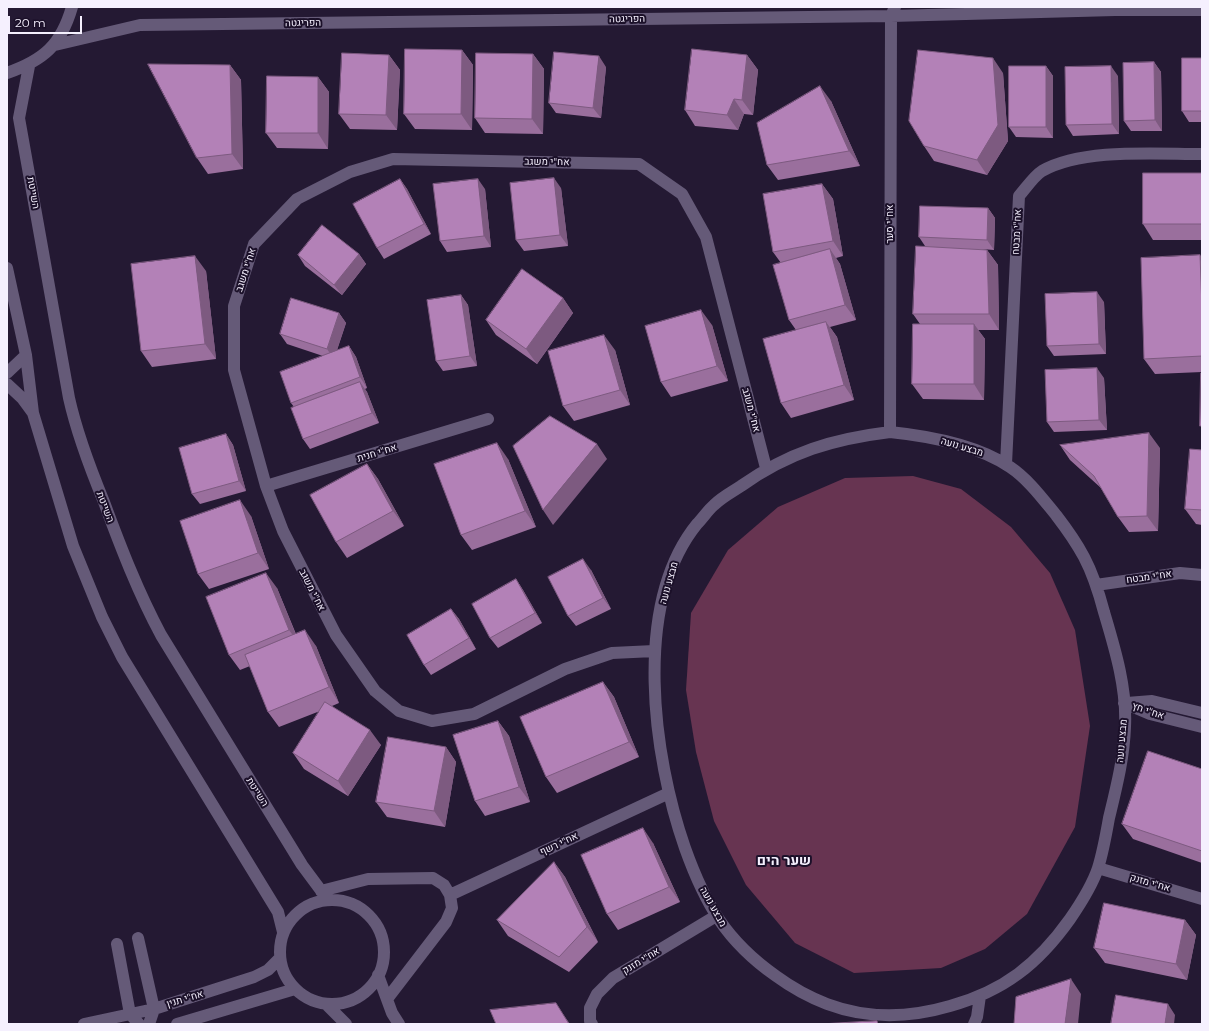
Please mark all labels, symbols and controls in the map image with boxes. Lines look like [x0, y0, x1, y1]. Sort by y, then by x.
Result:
scale bar [10, 8, 84, 34]
street label: הפריגטה [609, 13, 645, 25]
text: 20 m [15, 15, 46, 30]
street label: הפריגטה [285, 17, 321, 29]
street label: אח"י משגב [524, 156, 570, 168]
street label: השייטת [24, 176, 42, 210]
street label: אח"י סער [884, 205, 896, 243]
street label: אח"י מבטח [1010, 209, 1024, 255]
street label: אח"י משגב [233, 247, 259, 293]
street label: אח"י משגב [739, 387, 763, 433]
street label: מבצע נועה [939, 435, 985, 459]
street label: אח"י חנית [356, 441, 398, 465]
street label: השייטת [94, 490, 116, 524]
street label: מבצע נועה [657, 560, 681, 606]
street label: אח"י משגב [296, 567, 328, 613]
street label: אח"י מבטח [1126, 568, 1172, 586]
street label: אח"י חץ [1130, 700, 1166, 722]
street label: מבצע נועה [1114, 719, 1130, 763]
street label: השייטת [243, 775, 271, 809]
street label: אח"י רשף [538, 830, 580, 858]
district label: שער הים [757, 853, 811, 869]
street label: אח"י מזנק [1128, 872, 1172, 894]
street label: מבצע נועה [697, 885, 729, 929]
street label: אח"י מזנק [620, 945, 662, 977]
street label: אח"י תנין [165, 988, 205, 1010]

